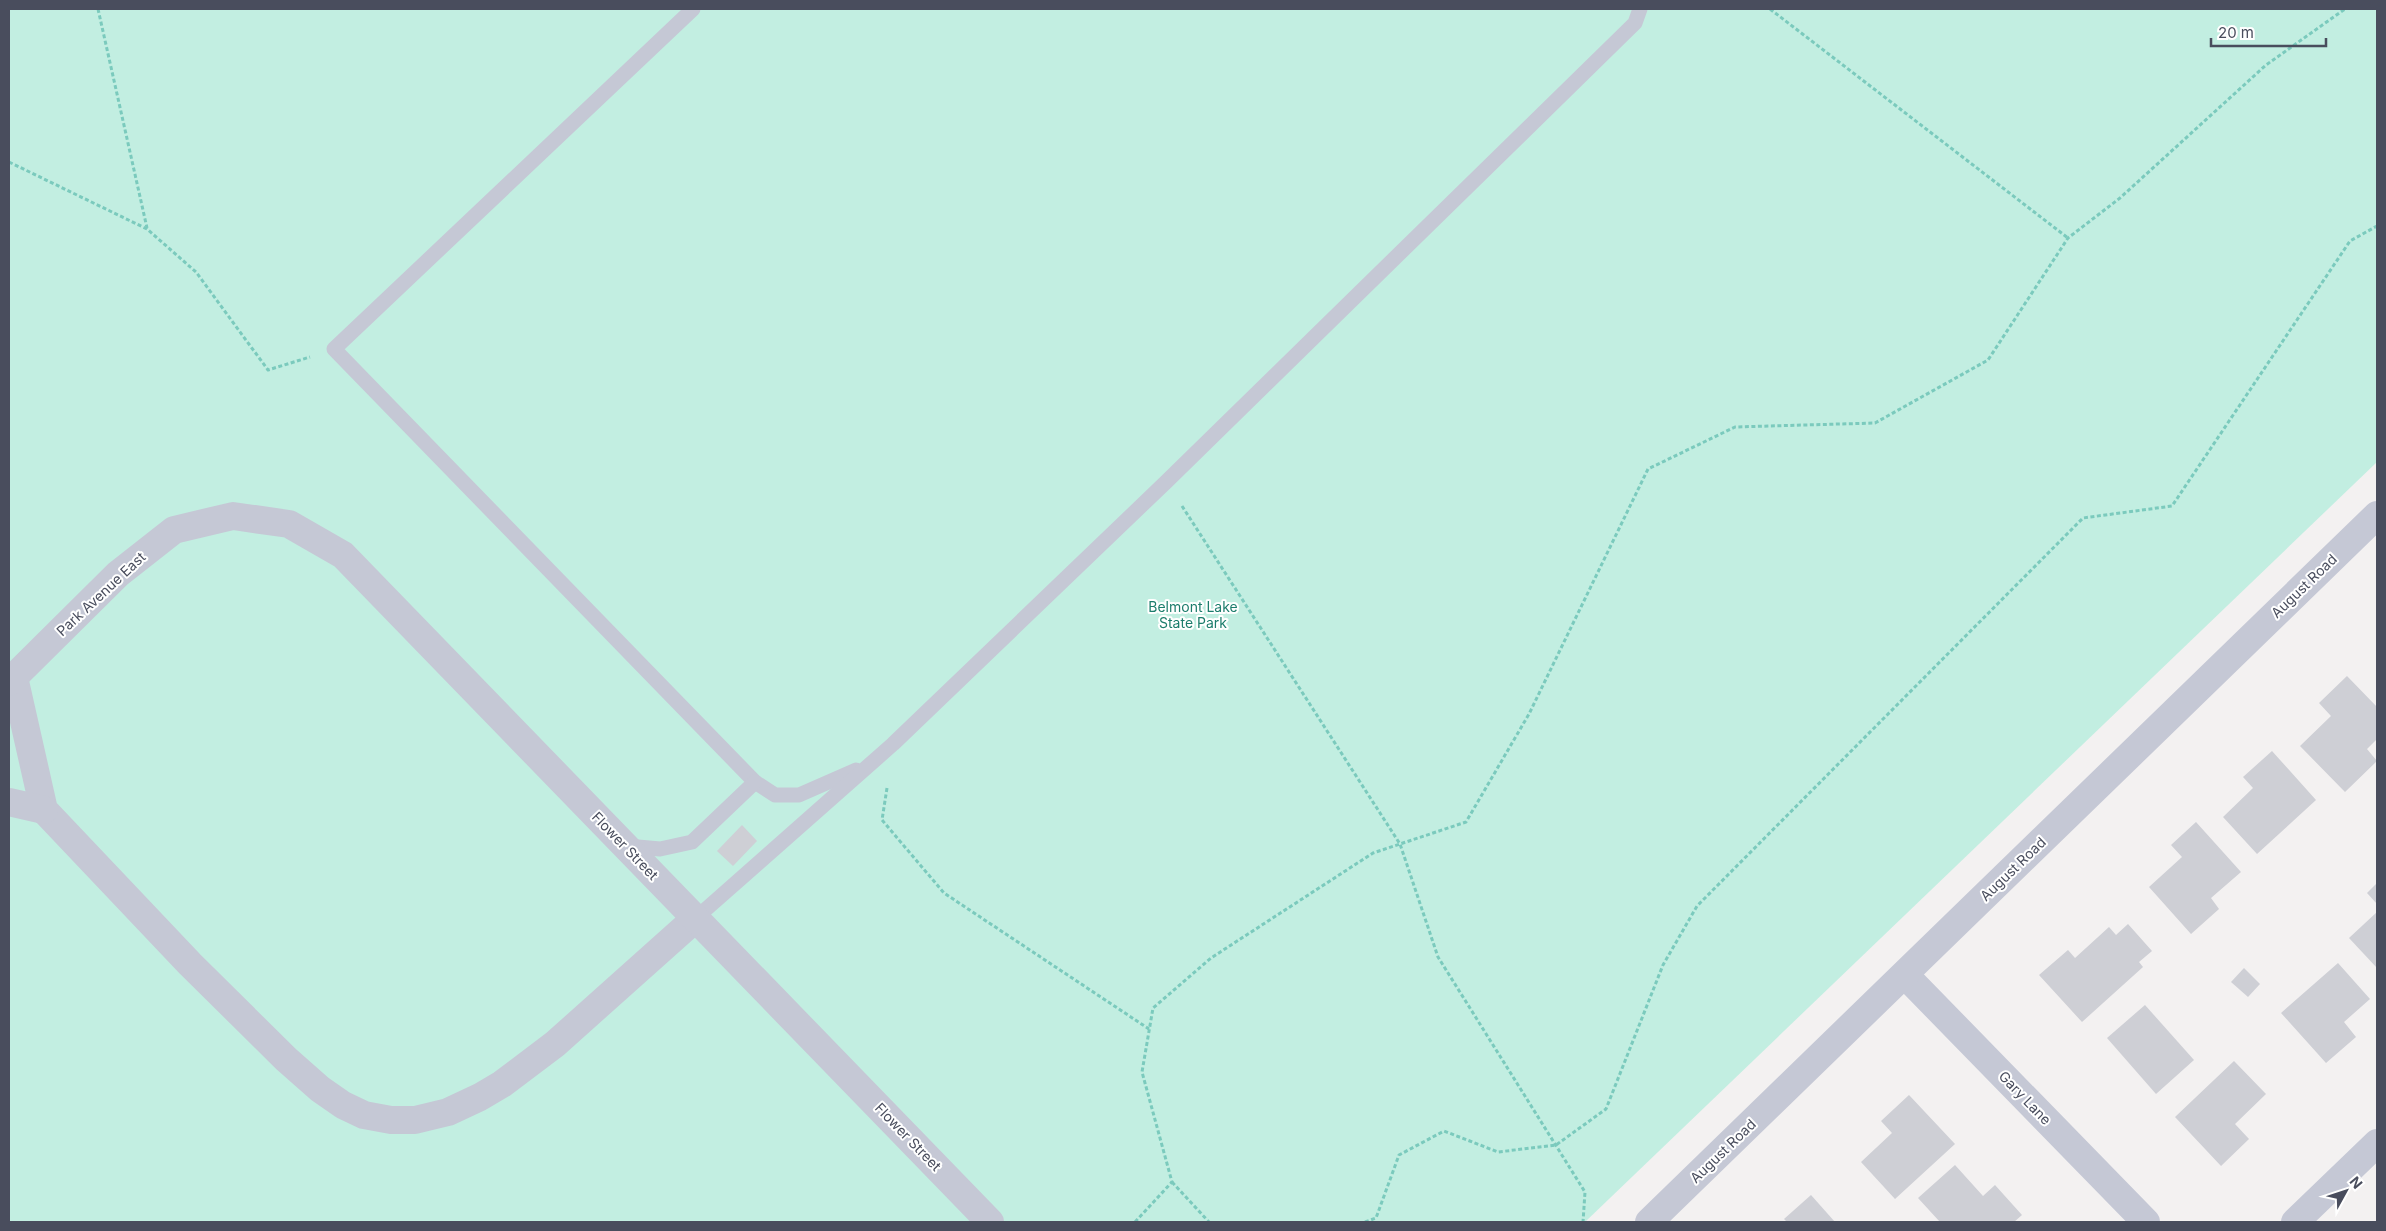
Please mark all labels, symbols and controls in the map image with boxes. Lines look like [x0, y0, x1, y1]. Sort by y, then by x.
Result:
scale bar [2211, 15, 2326, 47]
text: 20 m [2218, 23, 2254, 42]
street label: Park Avenue East [53, 548, 149, 639]
street label: August Road [2267, 550, 2340, 621]
park label: Belmont Lake State Park [1148, 598, 1238, 631]
street label: Flower Street [589, 808, 662, 883]
street label: August Road [1976, 833, 2049, 904]
street label: Gary Lane [1996, 1067, 2055, 1128]
street label: Flower Street [872, 1099, 945, 1174]
street label: August Road [1686, 1115, 1759, 1186]
north arrow [2321, 1166, 2371, 1216]
text: N [2346, 1173, 2366, 1192]

